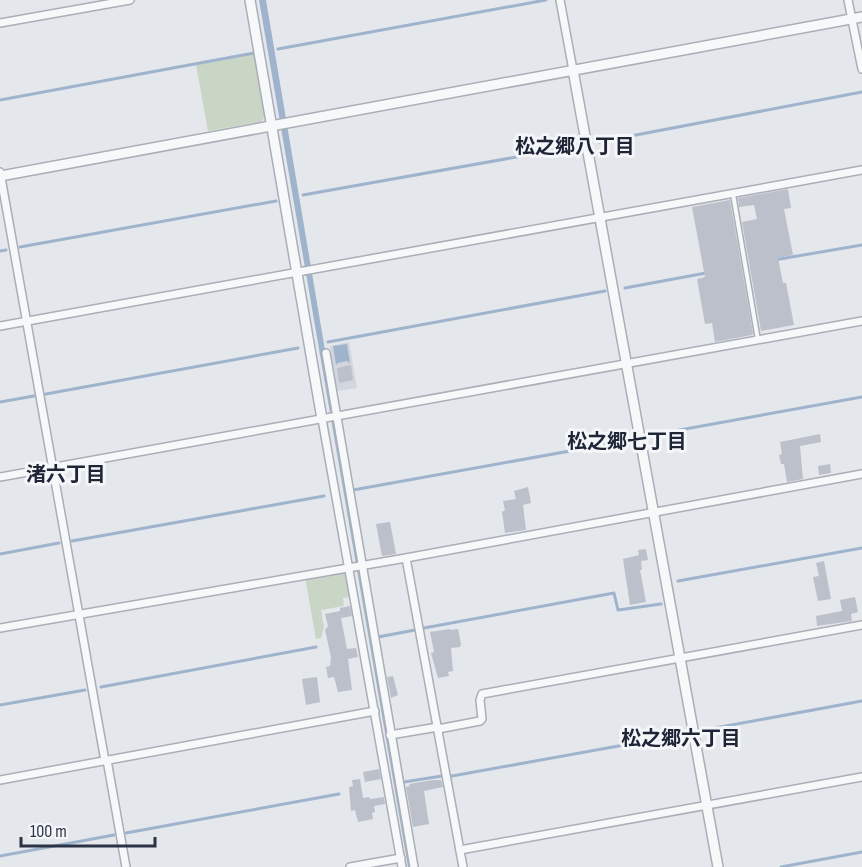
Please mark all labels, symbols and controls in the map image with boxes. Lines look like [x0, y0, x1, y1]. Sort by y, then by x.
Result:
district label: 松之郷八丁目 [515, 135, 635, 159]
district label: 松之郷七丁目 [567, 430, 687, 454]
district label: 渚六丁目 [26, 463, 106, 487]
district label: 松之郷六丁目 [621, 727, 741, 751]
scale bar [21, 810, 154, 848]
text: 100 m [30, 821, 67, 842]

